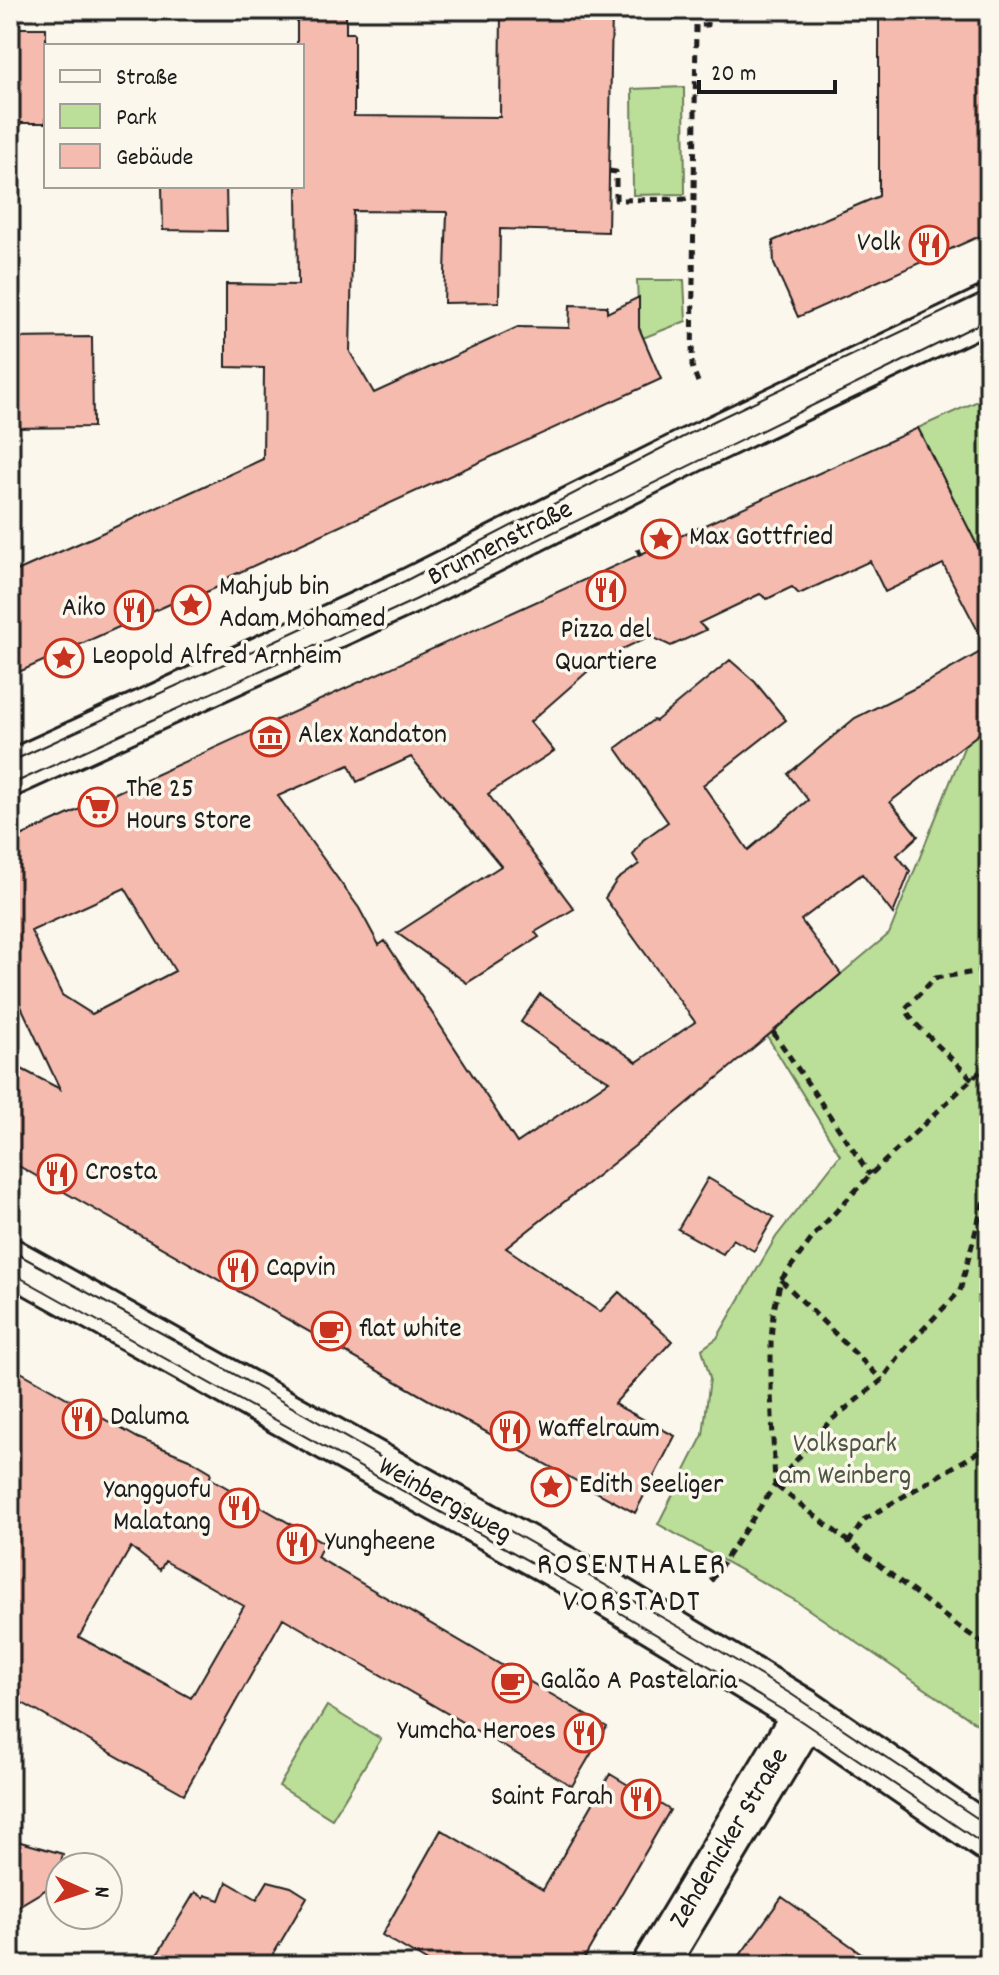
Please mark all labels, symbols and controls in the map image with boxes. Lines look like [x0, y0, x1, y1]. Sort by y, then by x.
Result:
legend [44, 44, 304, 188]
scale bar [699, 44, 835, 94]
text: 20 m [711, 58, 757, 92]
text: Straße [116, 62, 178, 96]
text: Park [116, 102, 157, 136]
text: Gebäude [116, 142, 193, 176]
restaurant icon: Volk [908, 224, 950, 266]
place label: Volk [857, 225, 901, 265]
street label: Brunnenstraße [421, 491, 581, 599]
place icon: Max Gottfried [640, 518, 682, 560]
place label: Max Gottfried [689, 519, 833, 559]
place label: Mahjub bin Adam Mohamed [219, 569, 386, 641]
restaurant icon: Pizza del Quartiere [585, 569, 627, 611]
place icon: Mahjub bin Adam Mohamed [170, 584, 212, 626]
restaurant icon: Aiko [113, 589, 155, 631]
place label: Aiko [62, 590, 106, 630]
place label: Pizza del Quartiere [555, 612, 657, 684]
place icon: Leopold Alfred Arnheim [43, 637, 85, 679]
place label: Leopold Alfred Arnheim [92, 638, 342, 678]
museum icon: Alex Xandaton [249, 716, 291, 758]
place label: Alex Xandaton [298, 717, 447, 757]
place label: The 25 Hours Store [126, 771, 251, 843]
supermarket icon: The 25 Hours Store [77, 786, 119, 828]
restaurant icon: Crosta [36, 1153, 78, 1195]
place label: Crosta [85, 1154, 158, 1194]
restaurant icon: Capvin [217, 1249, 259, 1291]
place label: Capvin [266, 1250, 336, 1290]
cafe icon: flat white [310, 1310, 352, 1352]
place label: flat white [359, 1311, 461, 1351]
restaurant icon: Daluma [61, 1398, 103, 1440]
place label: Daluma [110, 1399, 190, 1439]
restaurant icon: Waffelraum [489, 1410, 531, 1452]
place label: Waffelraum [538, 1411, 660, 1451]
park label: Volkspark am Weinberg [779, 1426, 911, 1498]
street label: Weinbergsweg [370, 1449, 518, 1555]
place icon: Edith Seeliger [530, 1466, 572, 1508]
place label: Edith Seeliger [579, 1467, 724, 1507]
place label: Yangguofu Malatang [104, 1472, 211, 1544]
restaurant icon: Yangguofu Malatang [218, 1487, 260, 1529]
restaurant icon: Yungheene [276, 1523, 318, 1565]
place label: Yungheene [325, 1524, 435, 1564]
district label: ROSENTHALER VORSTADT [537, 1544, 727, 1627]
cafe icon: Galão A Pastelaria [491, 1662, 533, 1704]
place label: Galão A Pastelaria [540, 1663, 738, 1703]
restaurant icon: Yumcha Heroes [563, 1712, 605, 1754]
place label: Yumcha Heroes [397, 1713, 556, 1753]
street label: Zehdenicker Straße [661, 1741, 801, 1937]
restaurant icon: Saint Farah [620, 1778, 662, 1820]
place label: Saint Farah [491, 1779, 613, 1819]
north arrow [44, 1851, 124, 1931]
text: N [85, 1886, 116, 1898]

